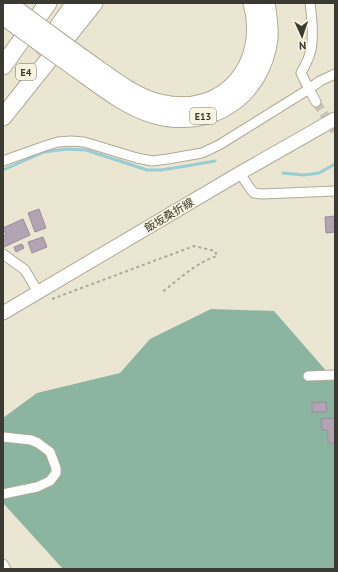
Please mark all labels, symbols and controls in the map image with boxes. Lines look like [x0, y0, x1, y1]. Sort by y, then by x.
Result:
north arrow [282, 16, 322, 56]
text: N [299, 39, 307, 53]
road number: E4 [16, 64, 36, 80]
road number: E13 [190, 108, 216, 124]
street label: 飯坂桑折線 [142, 195, 196, 235]

